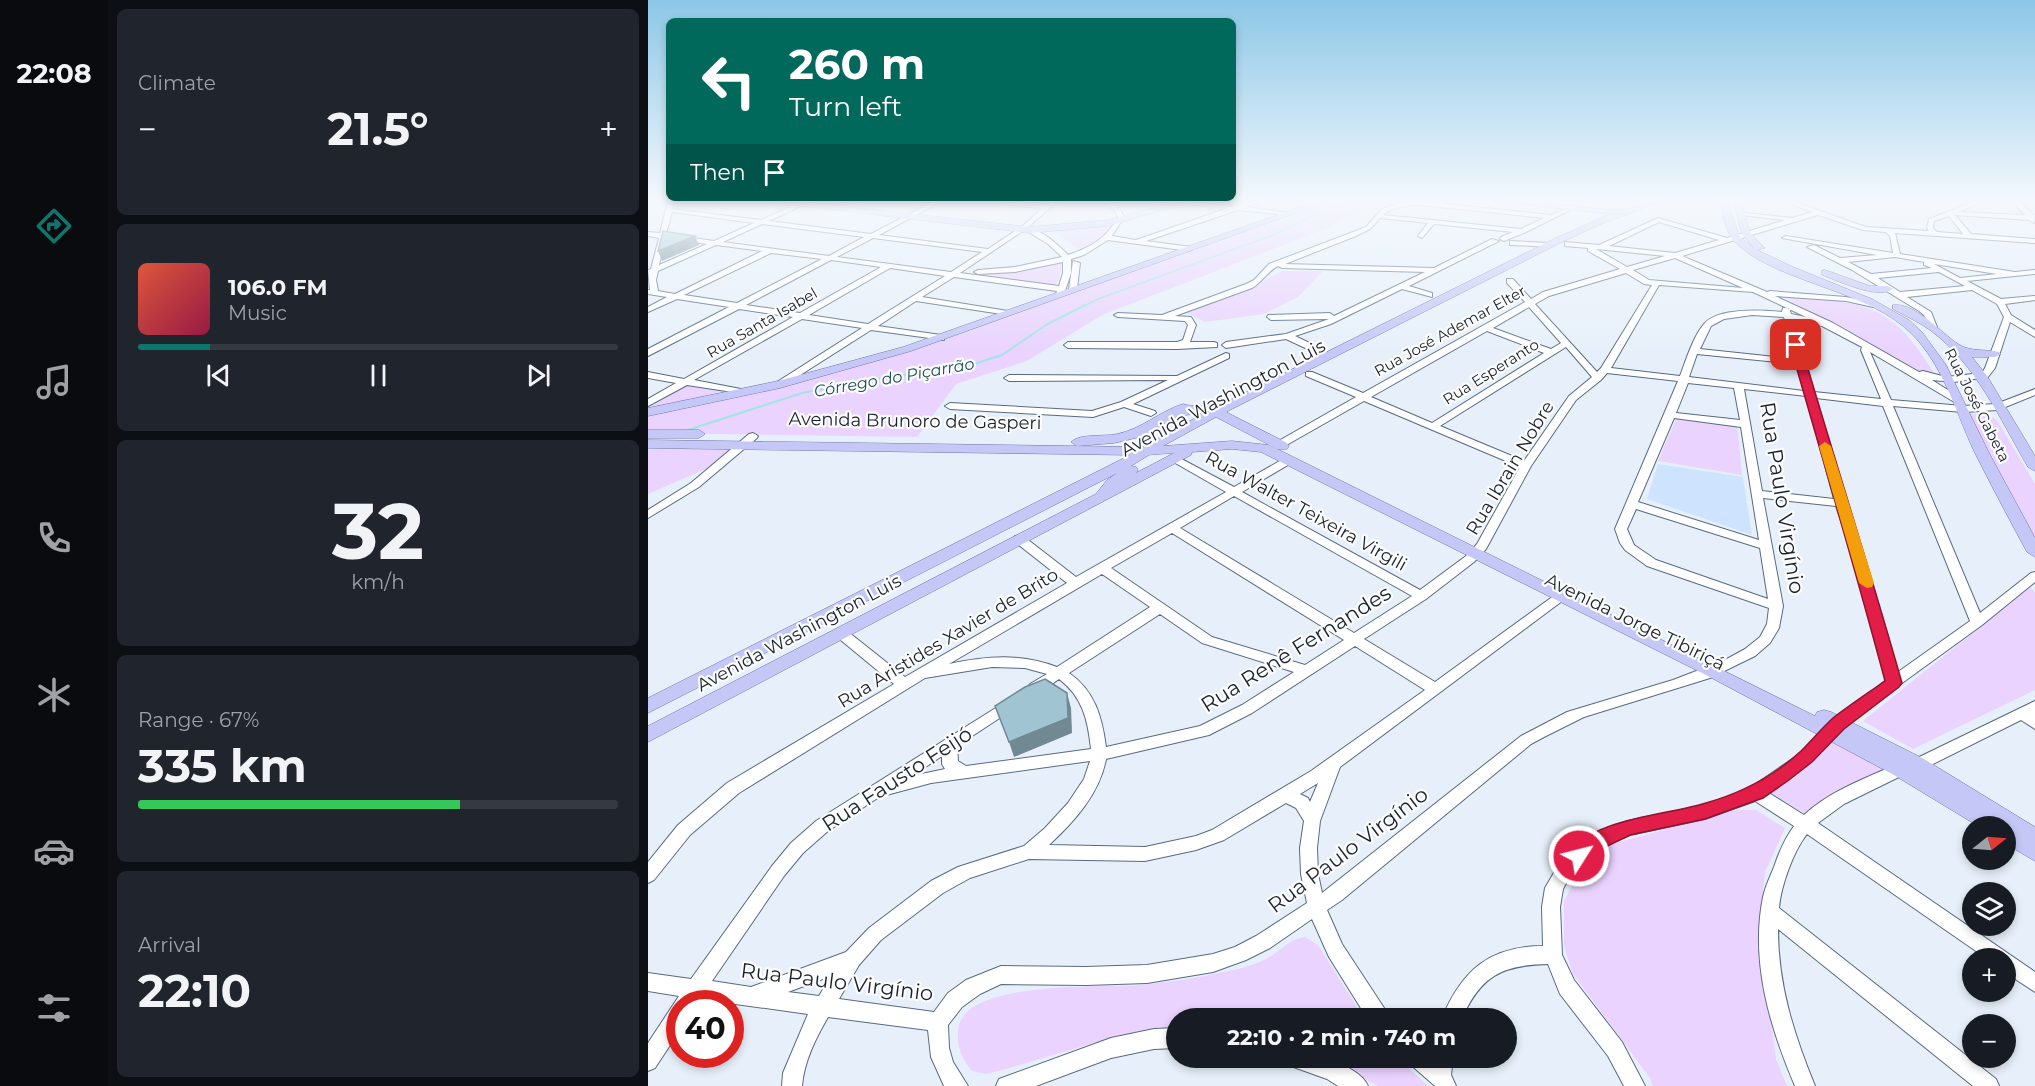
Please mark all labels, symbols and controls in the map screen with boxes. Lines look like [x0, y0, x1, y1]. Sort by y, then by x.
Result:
text: 260 m [789, 38, 925, 90]
icon: left [690, 42, 768, 120]
text: 22:08 [16, 57, 92, 90]
text: Climate [138, 71, 216, 95]
text: Turn left [789, 90, 902, 123]
text: 21.5° [327, 101, 429, 156]
text: − [138, 109, 157, 149]
text: + [599, 109, 618, 149]
icon: arrive [758, 156, 791, 189]
text: Then [690, 159, 746, 186]
icon: directions [33, 205, 75, 247]
text: 106.0 FM [228, 274, 328, 301]
street label: Rua José Ademar Elter [1371, 281, 1529, 380]
street label: Rua Santa Isabel [703, 283, 820, 362]
text: Music [228, 301, 287, 325]
pin [1770, 319, 1821, 370]
icon: arrive [1779, 328, 1812, 361]
street label: Rua Esperanto [1439, 334, 1542, 409]
street label: Avenida Washington Luis [1117, 335, 1329, 461]
street label: Rua José Gabeta [1941, 345, 2014, 465]
water label: Córrego do Piçarrão [812, 354, 976, 401]
icon: previous [202, 359, 235, 392]
icon: pause [362, 359, 395, 392]
icon: next [522, 359, 555, 392]
icon: music [33, 361, 75, 403]
street label: Rua Ibrain Nobre [1461, 397, 1559, 539]
street label: Rua Paulo Virgínio [1755, 400, 1810, 596]
street label: Avenida Brunoro de Gasperi [788, 408, 1042, 434]
street label: Rua Walter Teixeira Virgili [1201, 446, 1411, 576]
text: 32 [332, 483, 424, 579]
icon: phone [33, 517, 75, 559]
street label: Rua Aristides Xavier de Brito [834, 563, 1062, 713]
street label: Avenida Jorge Tibiriçá [1541, 569, 1729, 675]
text: km/h [351, 570, 405, 594]
street label: Avenida Washington Luis [693, 570, 905, 696]
street label: Rua Renê Fernandes [1196, 580, 1395, 717]
icon: climate [33, 674, 75, 716]
text: Range · 67% [138, 708, 259, 732]
street label: Rua Fausto Feijó [817, 721, 976, 836]
text: 335 km [138, 738, 307, 793]
street label: Rua Paulo Virgínio [1263, 781, 1433, 918]
north arrow [1962, 816, 2016, 870]
map controls [1962, 816, 2016, 1068]
position arrow [1547, 824, 1611, 888]
icon: car [33, 830, 75, 872]
button: layers [1962, 882, 2016, 936]
text: Arrival [138, 933, 201, 957]
button: + [1962, 948, 2016, 1002]
street label: Rua Paulo Virgínio [739, 957, 935, 1006]
text: 22:10 [138, 963, 251, 1018]
icon: filters [33, 987, 75, 1029]
speed limit sign: 40 [666, 990, 744, 1068]
button: − [1962, 1014, 2016, 1068]
text: 22:10 · 2 min · 740 m [1227, 1024, 1456, 1051]

